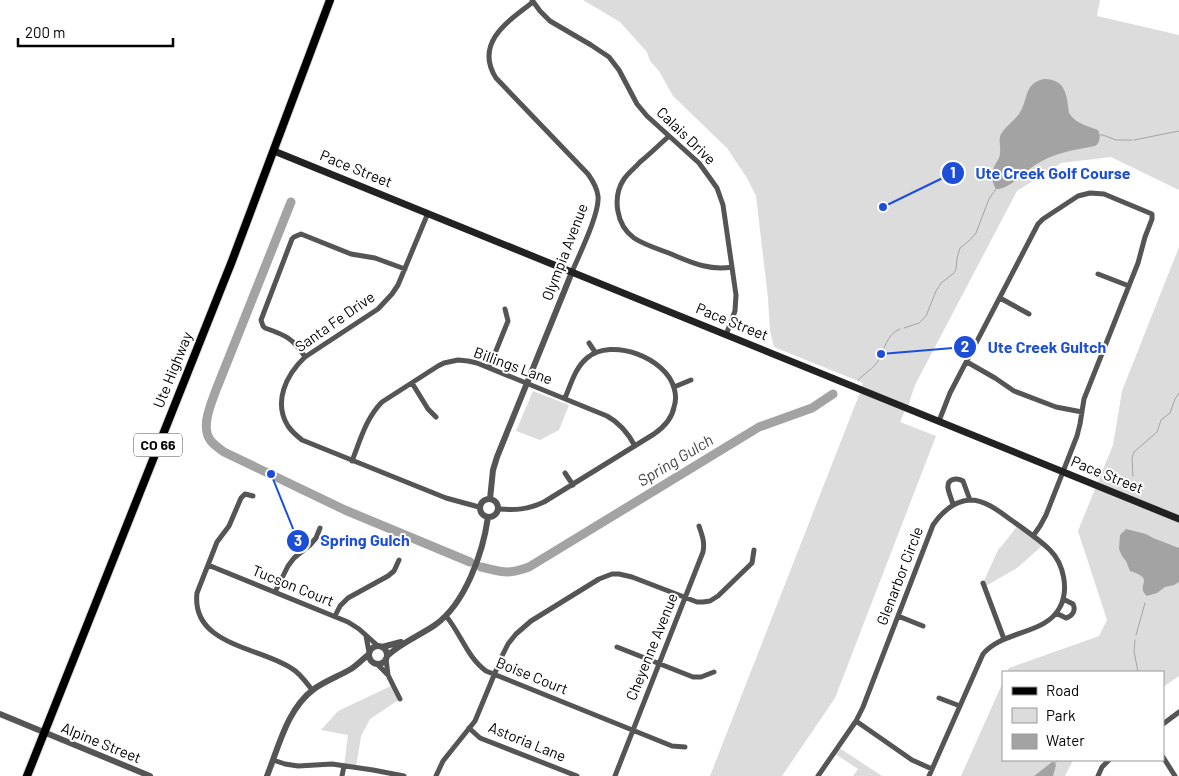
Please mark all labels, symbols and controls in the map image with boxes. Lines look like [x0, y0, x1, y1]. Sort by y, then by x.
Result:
scale bar [18, 15, 172, 47]
text: 200 m [25, 23, 65, 41]
street label: Calais Drive [653, 103, 720, 168]
street label: Pace Street [318, 145, 395, 191]
callout: Ute Creek Golf Course [941, 158, 1141, 189]
text: 1 [950, 163, 956, 181]
text: Ute Creek Golf Course [976, 163, 1131, 182]
street label: Olympia Avenue [537, 201, 591, 303]
street label: Santa Fe Drive [291, 287, 378, 355]
street label: Pace Street [694, 298, 771, 344]
street label: Ute Highway [149, 329, 196, 410]
callout: Ute Creek Gultch [952, 332, 1116, 363]
text: 2 [961, 337, 969, 355]
text: Ute Creek Gultch [988, 337, 1106, 356]
street label: Billings Lane [472, 343, 555, 388]
water label: Spring Gulch [633, 430, 716, 490]
road number: CO 66 [134, 434, 182, 456]
street label: Pace Street [1069, 451, 1146, 497]
street label: Glenarbor Circle [872, 524, 926, 627]
callout: Spring Gulch [286, 525, 420, 556]
text: Spring Gulch [320, 530, 410, 549]
text: 3 [294, 531, 302, 549]
street label: Tucson Court [250, 561, 337, 610]
street label: Cheyenne Avenue [621, 590, 681, 703]
street label: Boise Court [494, 652, 571, 698]
legend [1002, 671, 1164, 761]
text: Road [1046, 681, 1079, 699]
text: Park [1046, 706, 1076, 724]
street label: Astoria Lane [486, 717, 569, 765]
street label: Alpine Street [59, 718, 144, 766]
text: Water [1046, 731, 1085, 749]

